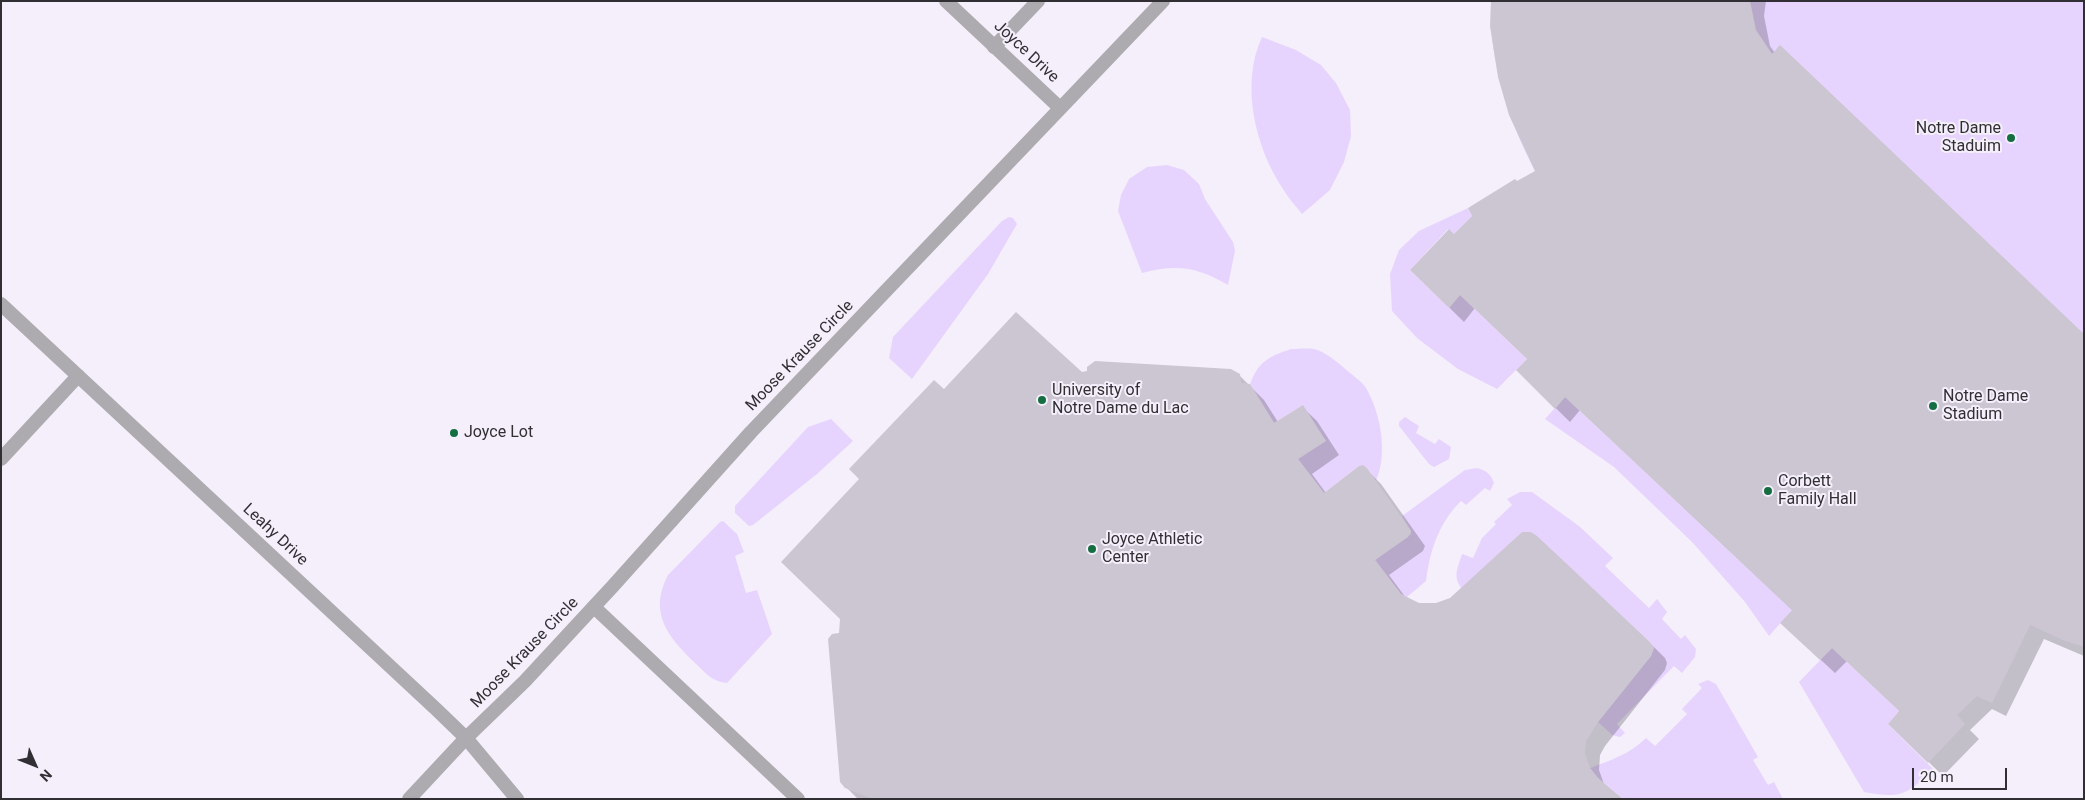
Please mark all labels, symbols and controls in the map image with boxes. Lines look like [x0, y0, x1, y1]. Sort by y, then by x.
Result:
street label: Joyce Drive [989, 17, 1063, 87]
place label: Notre Dame Staduim [1916, 119, 2001, 157]
marker: Notre Dame Staduim [2005, 132, 2017, 144]
street label: Moose Krause Circle [742, 297, 858, 415]
place label: University of Notre Dame du Lac [1052, 381, 1189, 419]
place label: Notre Dame Stadium [1943, 387, 2028, 425]
marker: University of Notre Dame du Lac [1036, 394, 1048, 406]
marker: Notre Dame Stadium [1927, 400, 1939, 412]
place label: Joyce Lot [464, 423, 533, 443]
marker: Joyce Lot [448, 427, 460, 439]
place label: Corbett Family Hall [1778, 472, 1857, 510]
marker: Corbett Family Hall [1762, 485, 1774, 497]
street label: Leahy Drive [238, 500, 312, 570]
place label: Joyce Athletic Center [1102, 530, 1202, 568]
marker: Joyce Athletic Center [1086, 543, 1098, 555]
street label: Moose Krause Circle [467, 594, 583, 712]
north arrow [10, 740, 60, 790]
scale bar [1915, 758, 2010, 790]
text: N [37, 766, 55, 785]
text: 20 m [1920, 768, 1954, 786]

